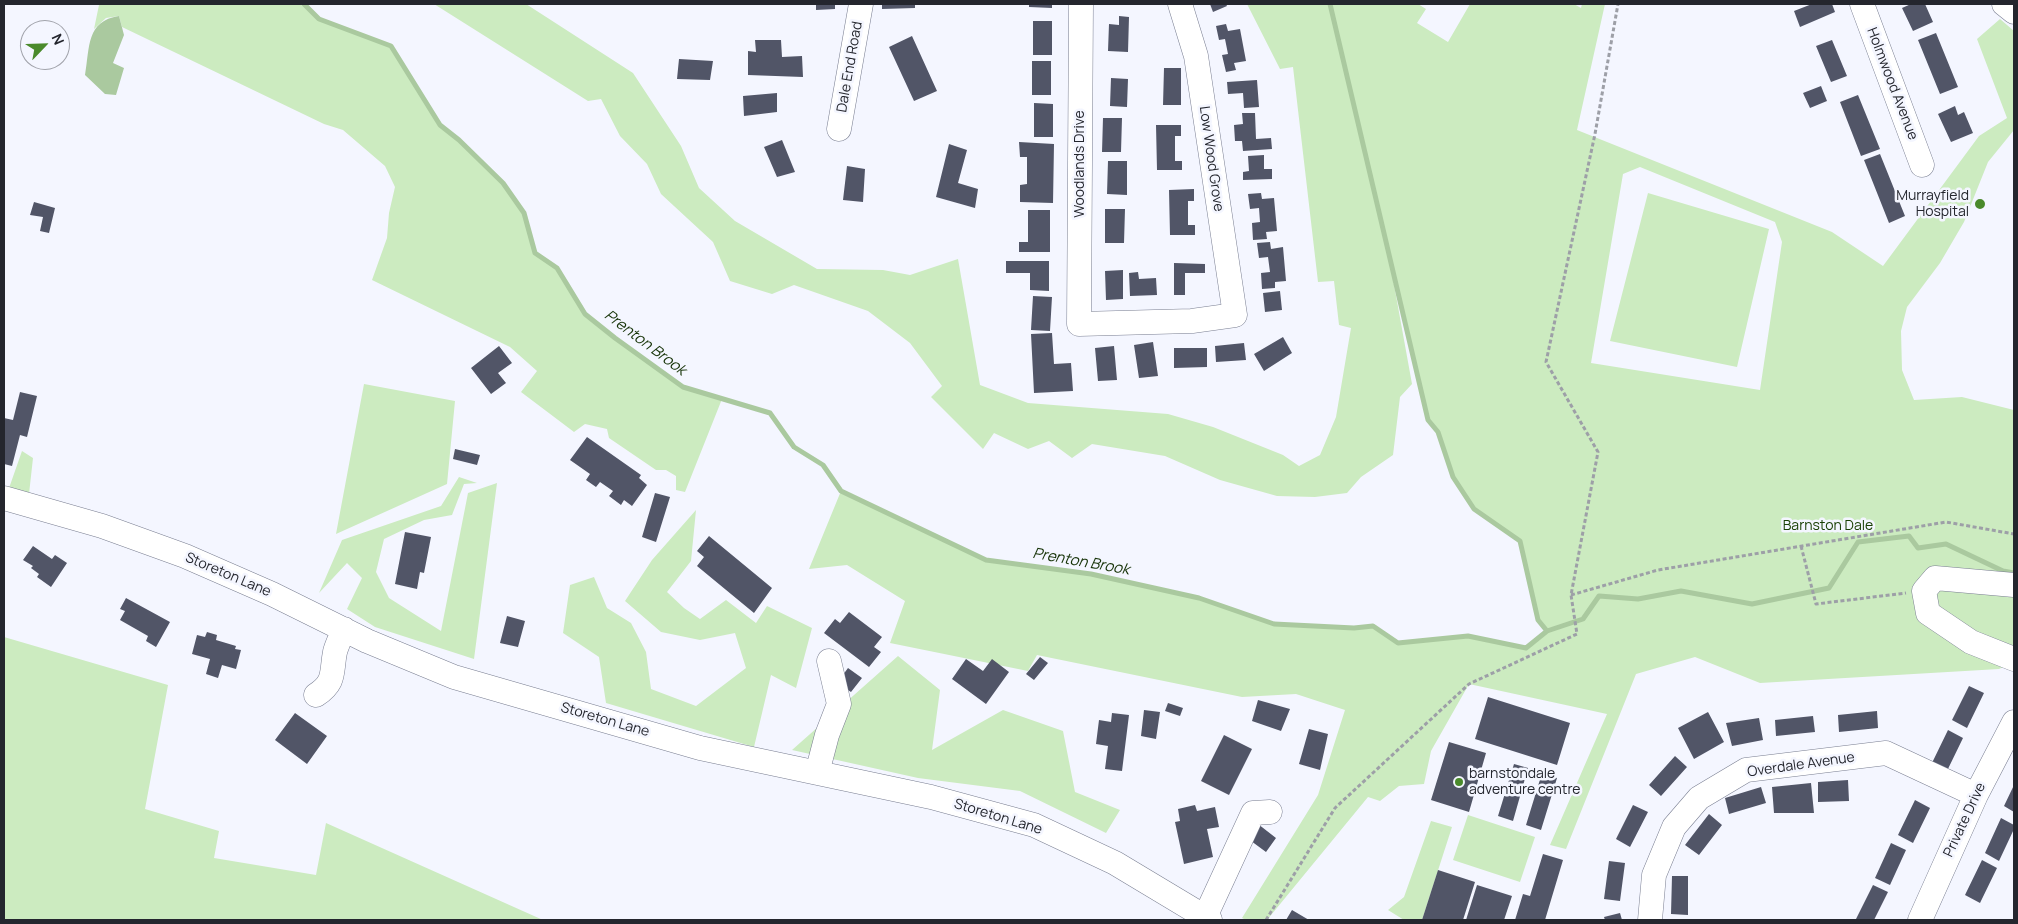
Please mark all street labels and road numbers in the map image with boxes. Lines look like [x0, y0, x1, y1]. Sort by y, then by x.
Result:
street label: Dale End Road [834, 20, 866, 114]
street label: Holmwood Avenue [1863, 25, 1921, 143]
street label: Low Wood Grove [1195, 105, 1227, 213]
street label: Woodlands Drive [1072, 110, 1088, 218]
street label: Storeton Lane [183, 549, 273, 601]
street label: Storeton Lane [559, 699, 651, 741]
street label: Overdale Avenue [1746, 749, 1856, 781]
street label: Private Drive [1940, 780, 1990, 860]
street label: Storeton Lane [952, 796, 1044, 838]

